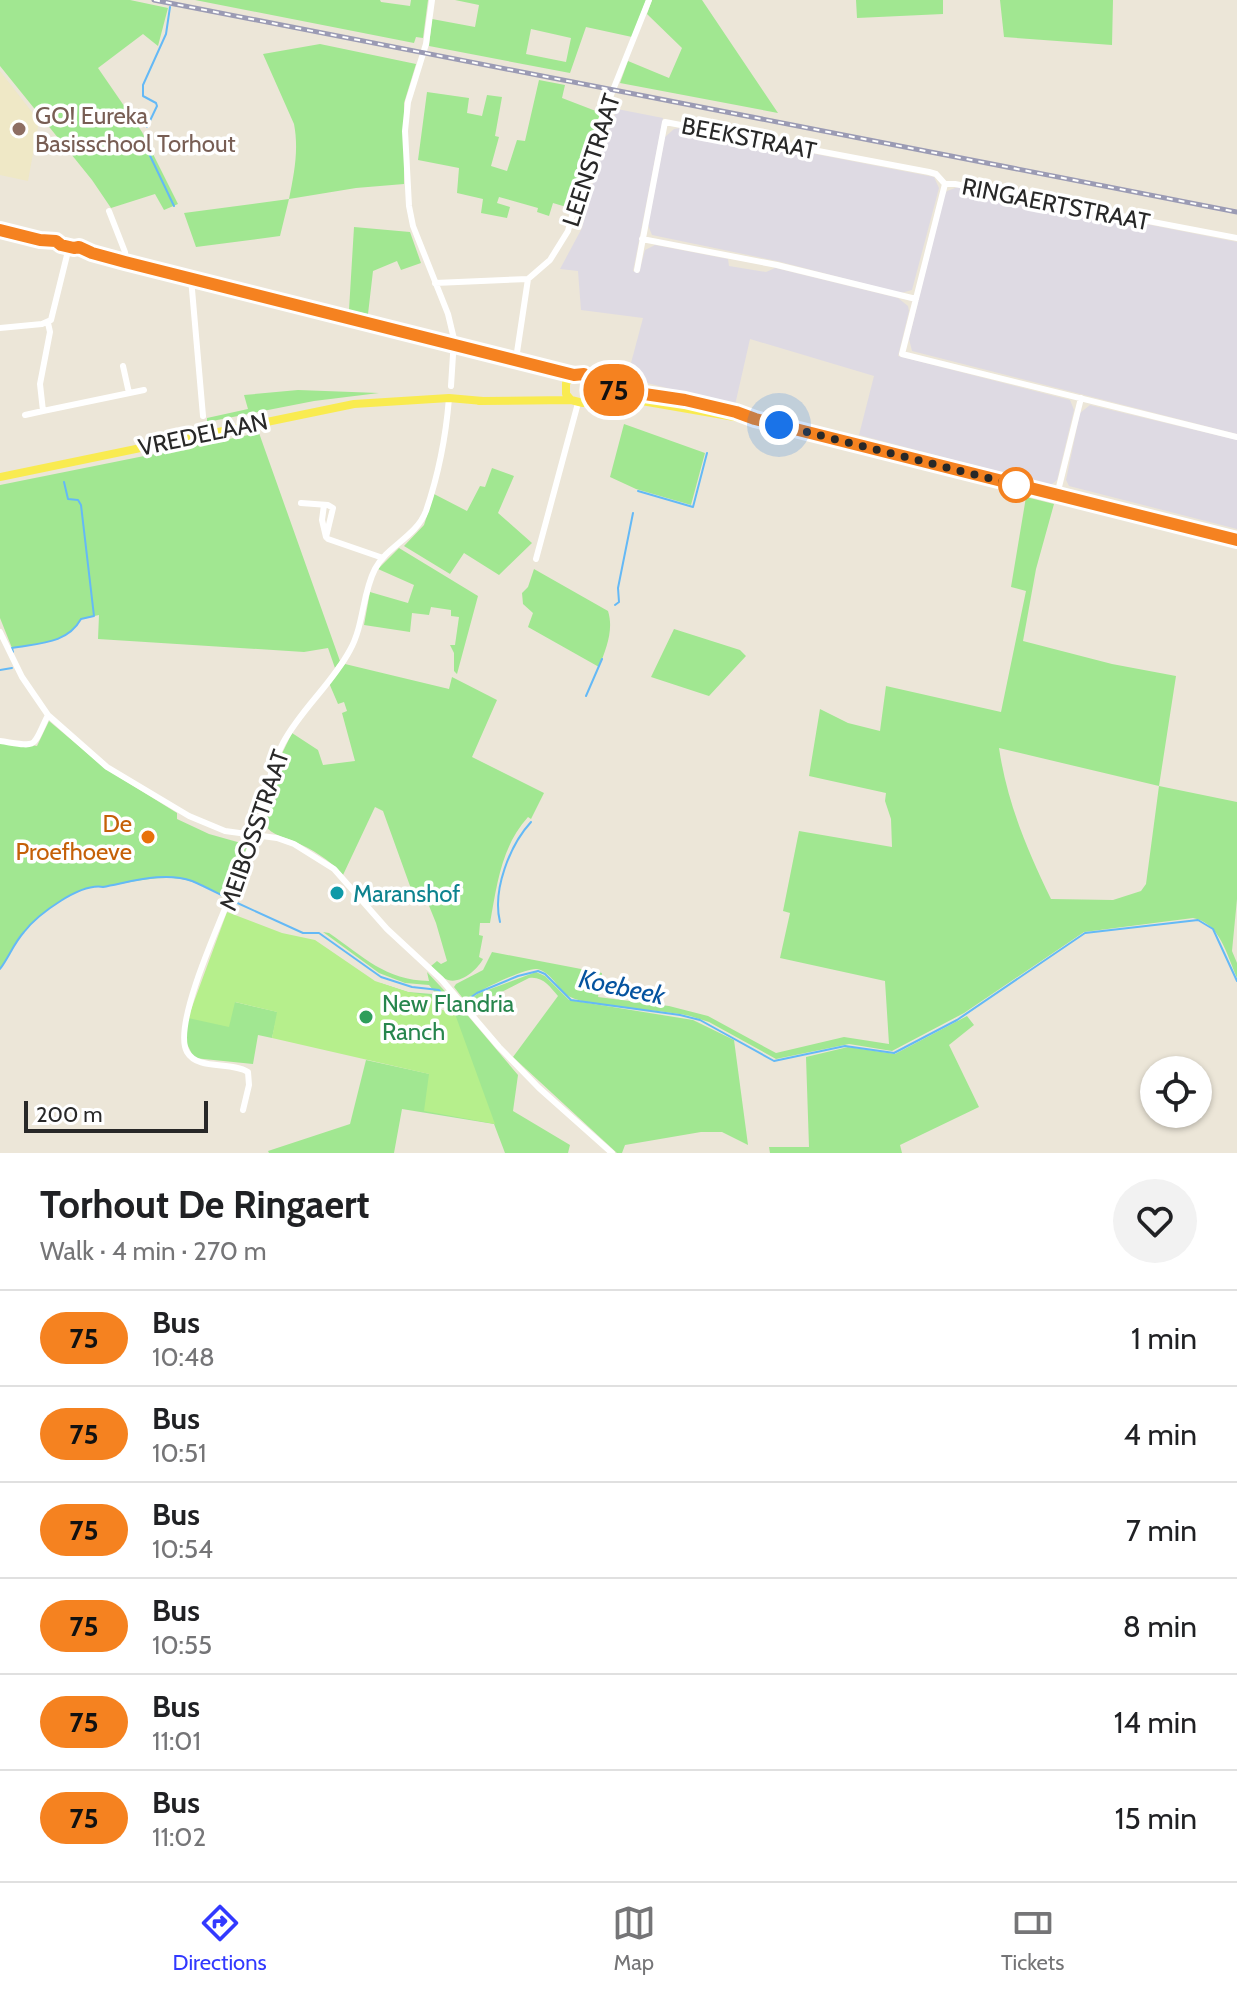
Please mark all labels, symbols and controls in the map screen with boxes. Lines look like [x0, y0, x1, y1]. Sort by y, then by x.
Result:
street label: LEENSTRAAT [556, 90, 626, 230]
place label: GO! Eureka Basisschool Torhout [35, 101, 236, 158]
street label: BEEKSTRAAT [679, 111, 819, 165]
marker: GO! Eureka Basisschool Torhout [10, 120, 28, 138]
street label: RINGAERTSTRAAT [959, 172, 1153, 236]
line badge: 75 [578, 364, 650, 416]
text: 75 [599, 373, 629, 407]
your location [759, 405, 799, 445]
street label: VREDELAAN [136, 406, 270, 462]
unlabelled marker [999, 468, 1033, 502]
street label: MEIBOSSTRAAT [213, 746, 295, 914]
place label: De Proefhoeve [15, 809, 132, 866]
marker: De Proefhoeve [139, 828, 157, 846]
place label: Maranshof [353, 879, 460, 908]
marker: Maranshof [328, 884, 346, 902]
water label: Koebeek [576, 962, 669, 1012]
place label: New Flandria Ranch [382, 989, 515, 1046]
marker: New Flandria Ranch [357, 1008, 375, 1026]
map controls [1140, 1056, 1212, 1128]
button: locate [1140, 1056, 1212, 1128]
scale bar [24, 1097, 208, 1133]
text: 200 m [36, 1101, 102, 1128]
button: heart [1113, 1179, 1197, 1263]
text: Torhout De Ringaert [40, 1181, 370, 1228]
text: Walk · 4 min · 270 m [40, 1235, 267, 1267]
text: Bus [152, 1304, 200, 1341]
text: 1 min [1131, 1320, 1197, 1357]
text: 75 [69, 1321, 99, 1355]
text: 10:48 [152, 1341, 215, 1373]
text: Bus [152, 1400, 200, 1437]
text: 4 min [1123, 1416, 1197, 1453]
text: 75 [69, 1417, 99, 1451]
text: 10:51 [152, 1437, 207, 1469]
text: Bus [152, 1496, 200, 1533]
text: 7 min [1126, 1512, 1197, 1549]
text: 75 [69, 1513, 99, 1547]
text: 10:54 [152, 1533, 213, 1565]
text: Bus [152, 1592, 200, 1629]
text: 8 min [1123, 1608, 1197, 1645]
text: 75 [69, 1609, 99, 1643]
text: 10:55 [152, 1629, 212, 1661]
text: Bus [152, 1688, 200, 1725]
text: 14 min [1114, 1704, 1197, 1741]
text: 75 [69, 1705, 99, 1739]
text: 11:01 [152, 1725, 201, 1757]
text: Bus [152, 1784, 200, 1821]
text: 15 min [1115, 1800, 1197, 1837]
text: 75 [69, 1801, 99, 1835]
text: 11:02 [152, 1821, 206, 1853]
tab: Directions [173, 1901, 267, 1976]
tab: Map [612, 1901, 656, 1976]
tab: Tickets [1001, 1901, 1064, 1976]

